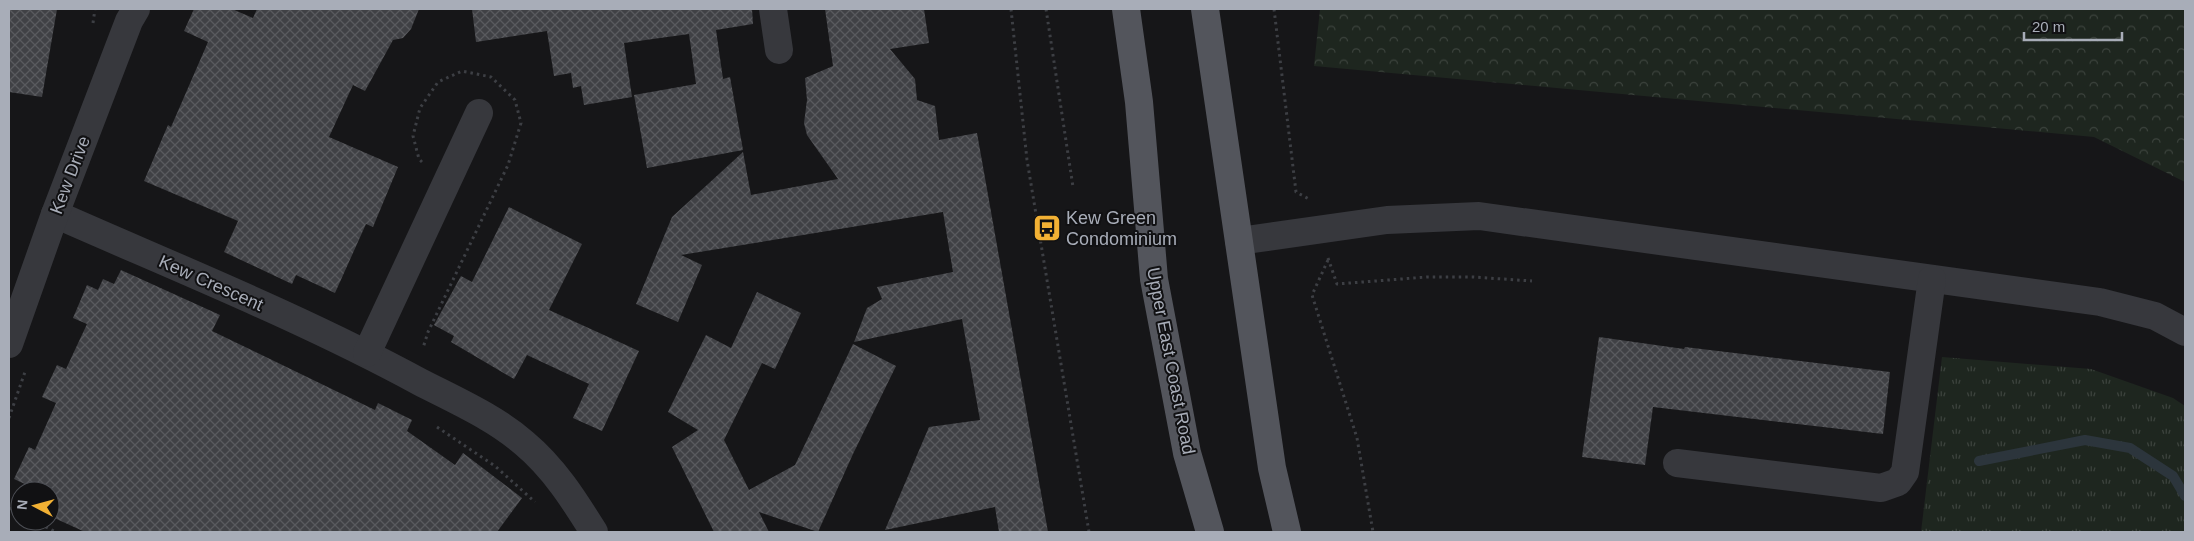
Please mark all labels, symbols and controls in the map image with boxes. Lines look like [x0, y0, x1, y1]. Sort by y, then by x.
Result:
scale bar [2024, 10, 2122, 42]
text: 20 m [2032, 18, 2065, 35]
street label: Kew Drive [46, 133, 94, 217]
place label: Kew Green Condominium [1066, 208, 1177, 249]
bus stop icon: Kew Green Condominium [1032, 213, 1062, 243]
street label: Kew Crescent [156, 251, 266, 315]
street label: Upper East Coast Road [1143, 266, 1199, 456]
north arrow [10, 481, 60, 531]
text: N [14, 499, 31, 511]

